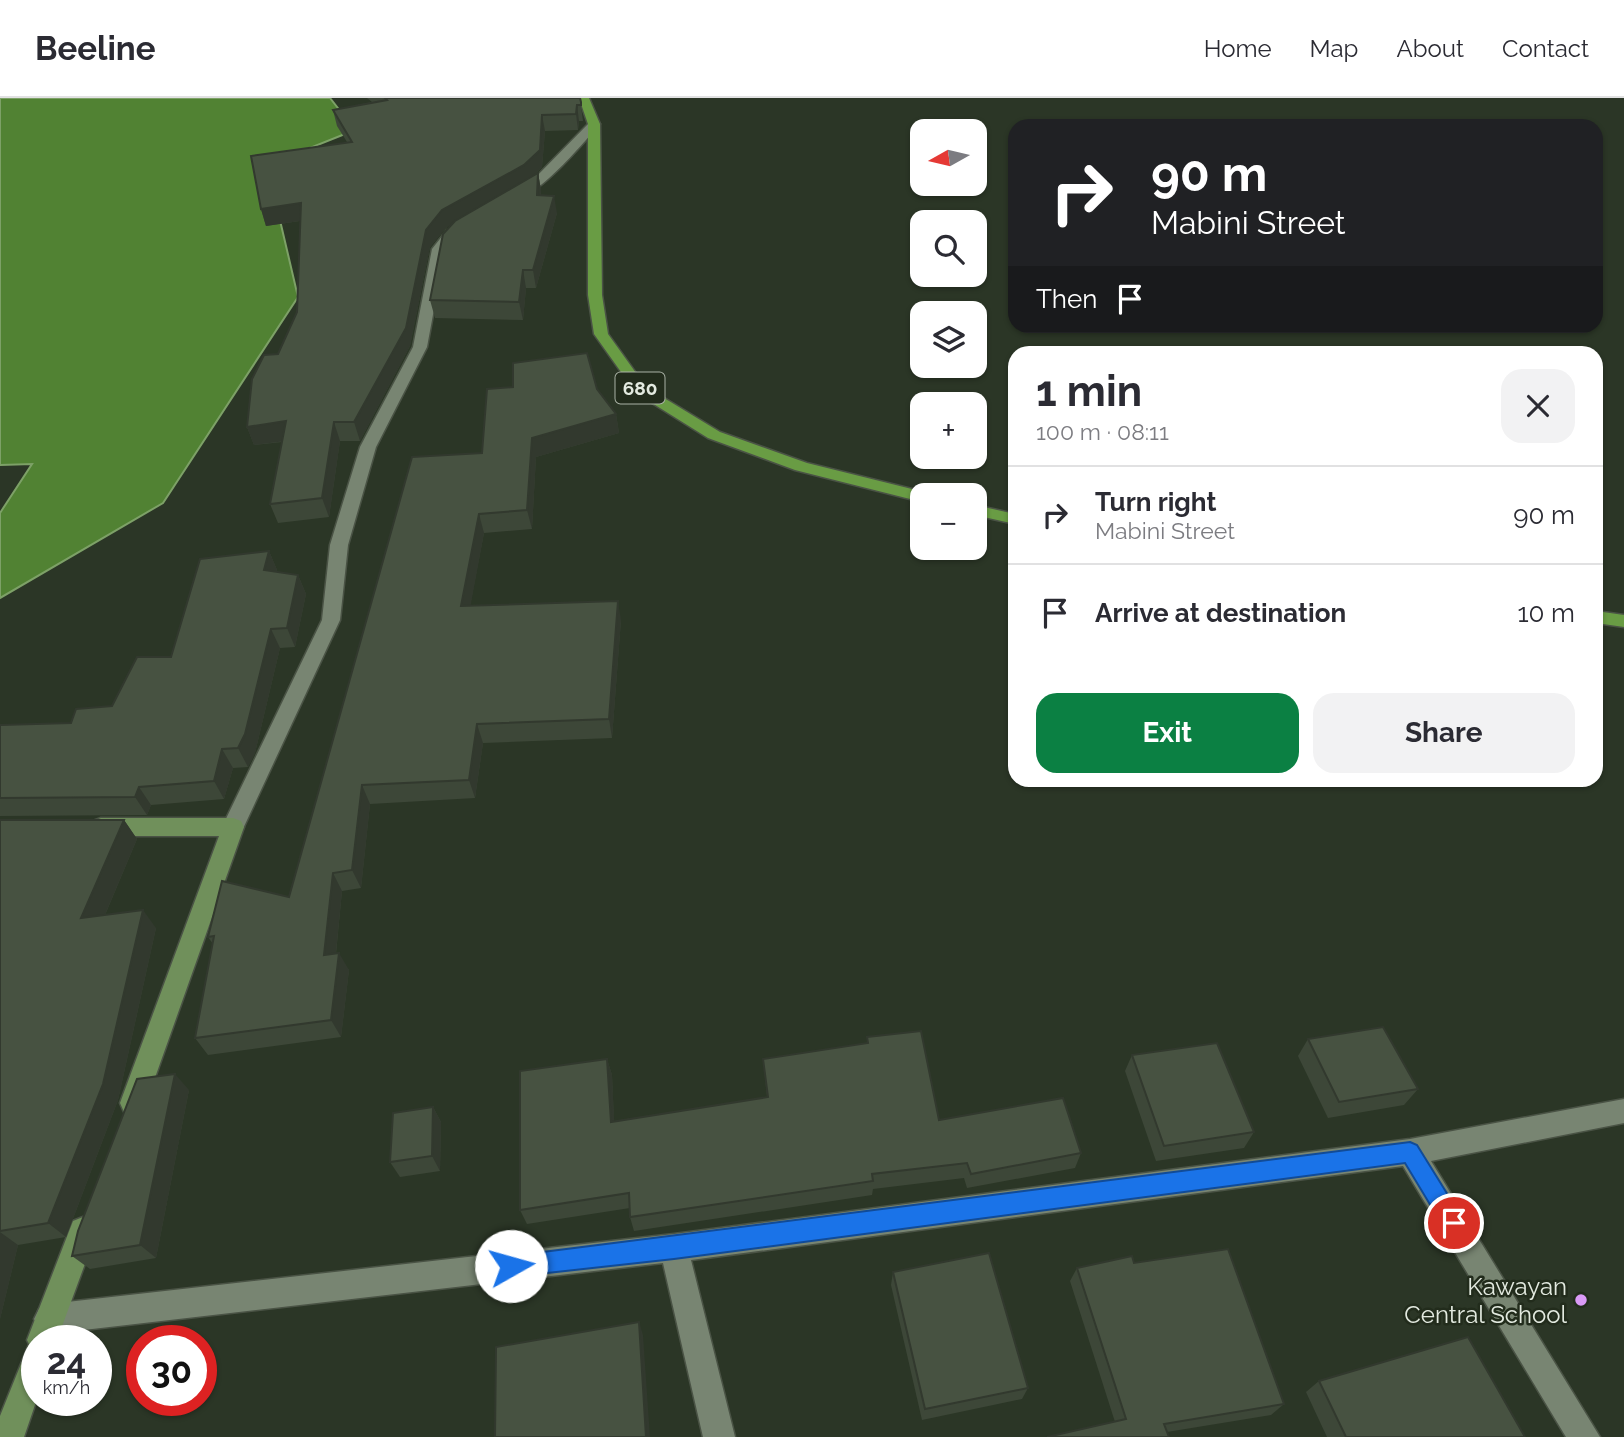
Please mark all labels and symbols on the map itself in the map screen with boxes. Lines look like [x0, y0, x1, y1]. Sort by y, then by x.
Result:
north arrow [910, 119, 987, 196]
road number: 680 [616, 372, 664, 404]
pin [1424, 1193, 1484, 1253]
position arrow [474, 1229, 548, 1303]
place label: Kawayan Central School [1404, 1272, 1567, 1329]
marker: Kawayan Central School [1573, 1292, 1589, 1308]
speed limit sign: 30 [126, 1325, 217, 1416]

